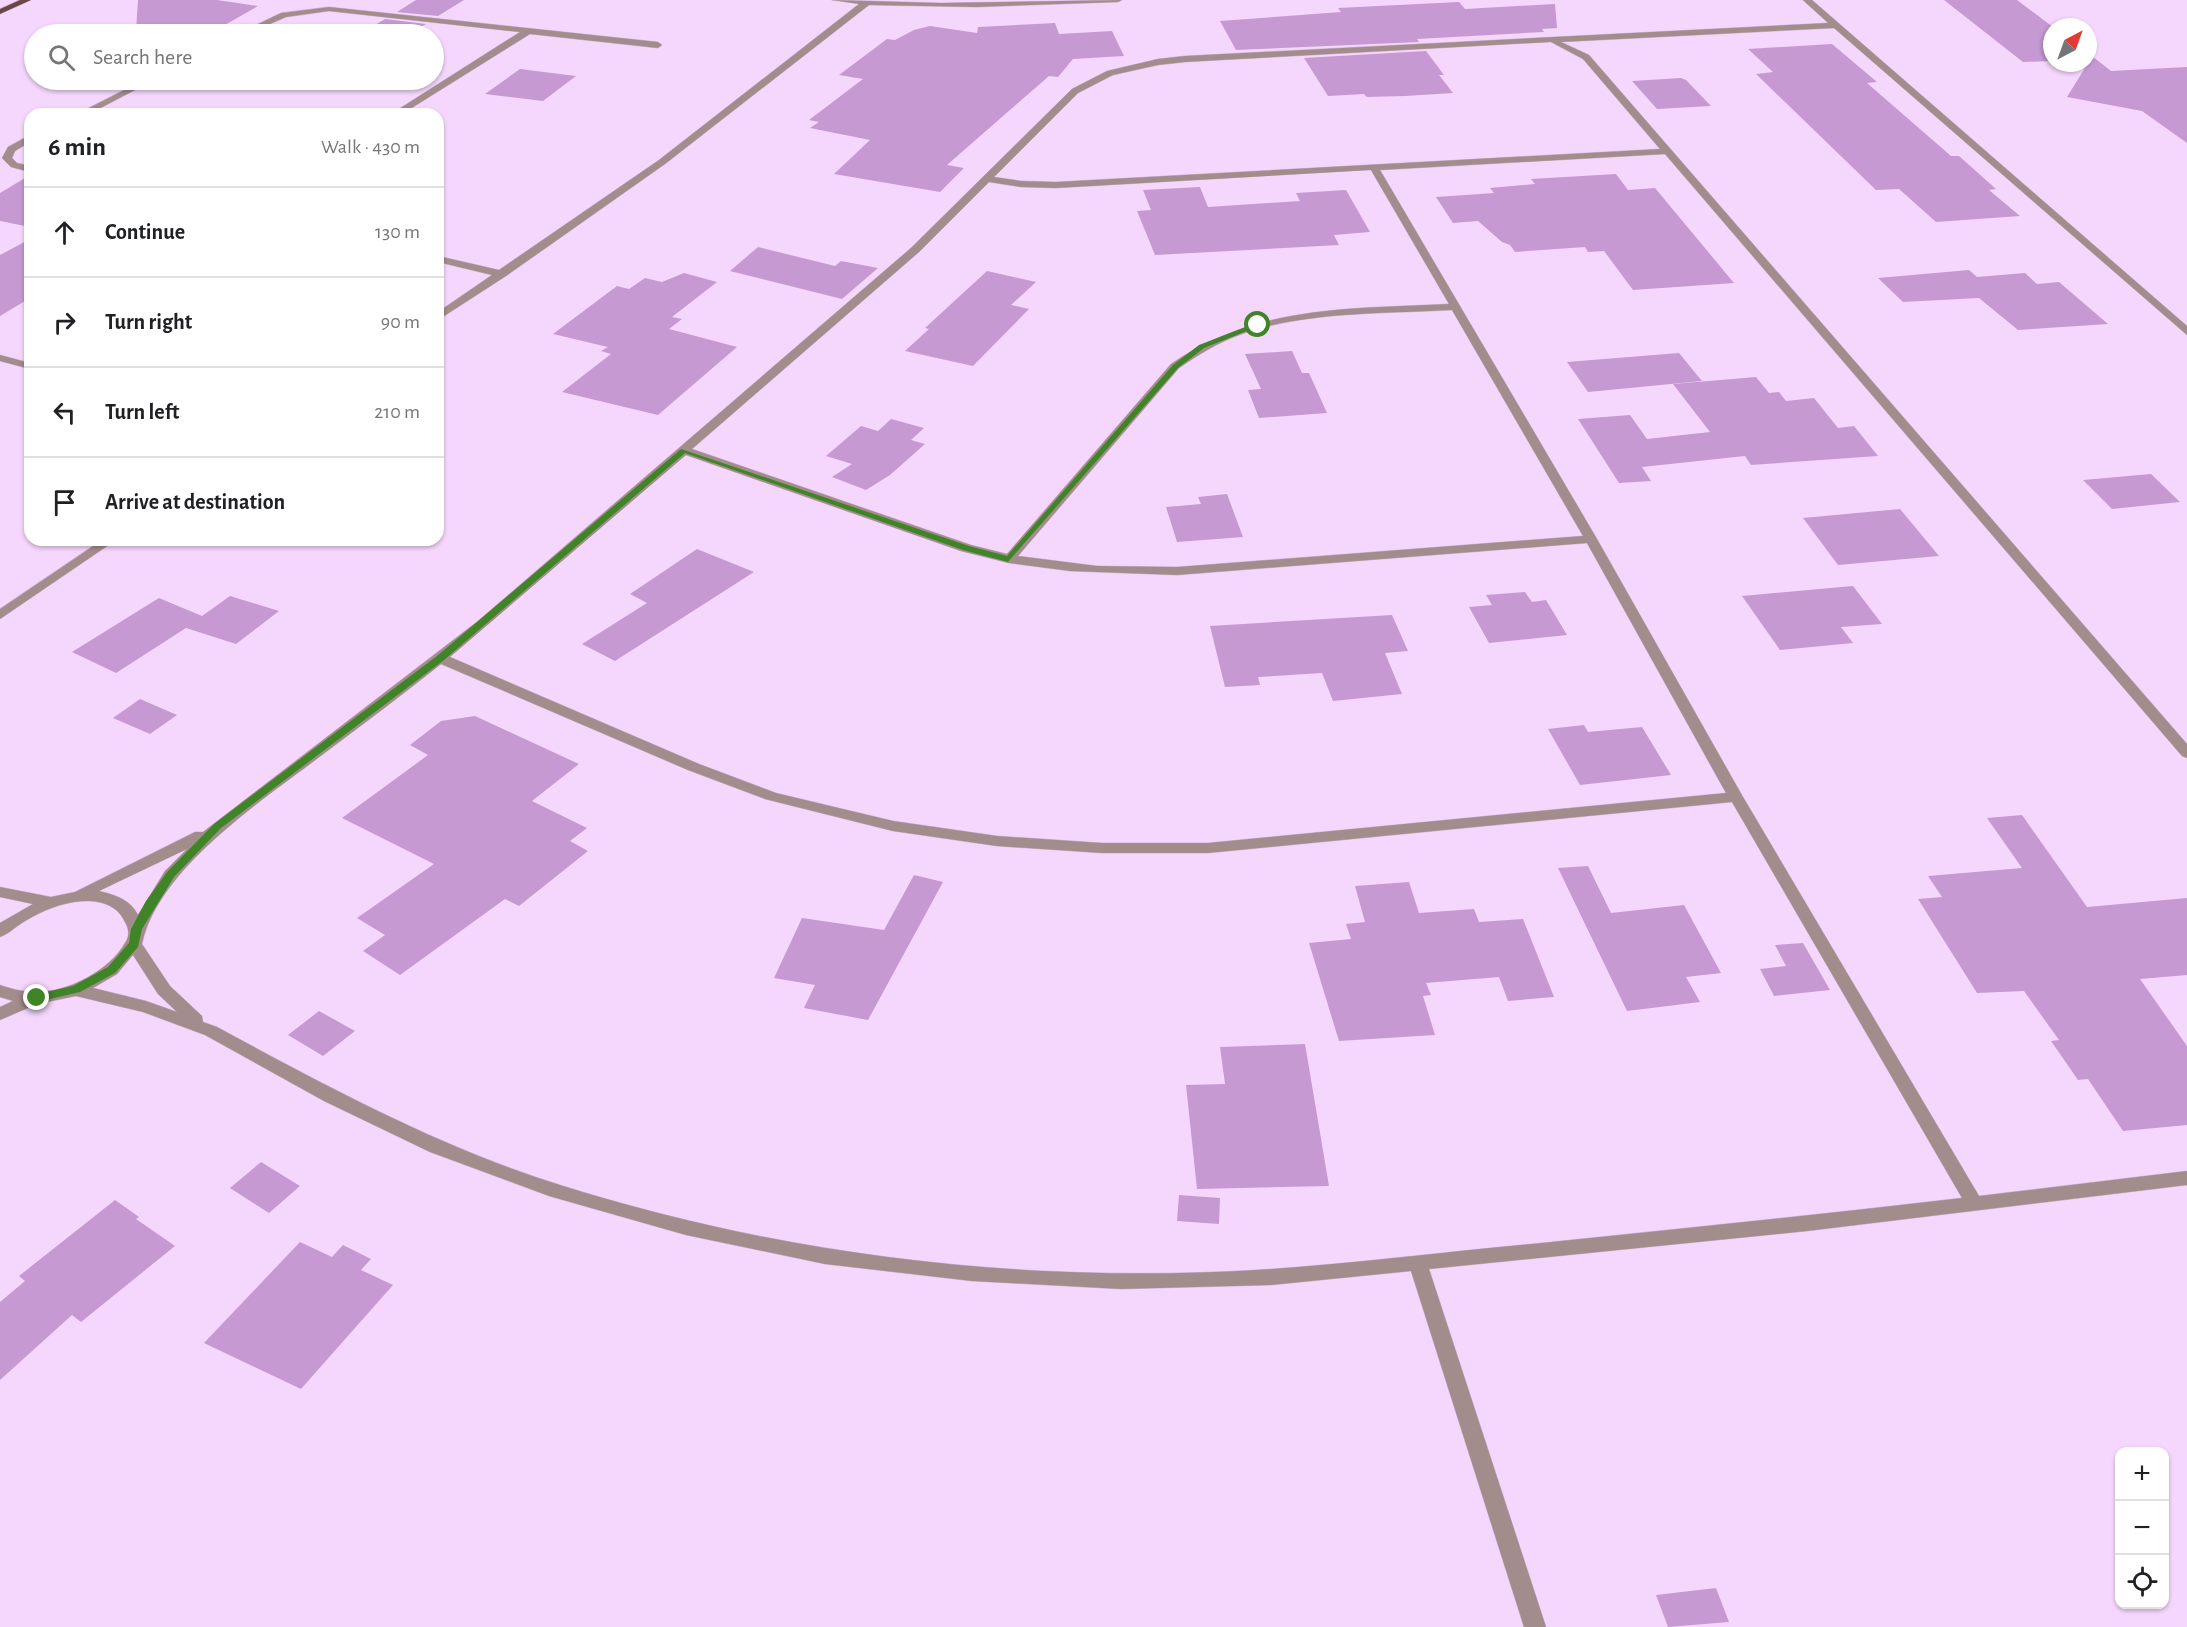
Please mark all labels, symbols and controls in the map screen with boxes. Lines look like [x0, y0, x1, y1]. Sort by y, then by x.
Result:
north arrow [2043, 18, 2097, 72]
search box [24, 24, 444, 90]
icon: search [45, 41, 78, 74]
text: Search here [93, 46, 192, 68]
text: 6 min [48, 134, 106, 160]
text: Walk · 430 m [321, 137, 420, 157]
icon: ahead [48, 216, 81, 249]
text: Continue [105, 221, 185, 243]
text: 130 m [375, 222, 420, 242]
icon: right [48, 306, 81, 339]
text: Turn right [105, 311, 192, 333]
route start [1244, 311, 1270, 337]
text: 90 m [381, 312, 420, 332]
icon: left [48, 396, 81, 429]
text: Turn left [105, 401, 179, 423]
text: 210 m [374, 402, 420, 422]
icon: arrive [48, 486, 81, 519]
text: Arrive at destination [105, 491, 285, 513]
route end [23, 984, 49, 1010]
map controls [2115, 1447, 2169, 1609]
button: + [2115, 1447, 2169, 1501]
button: − [2115, 1501, 2169, 1555]
button: locate [2115, 1555, 2169, 1609]

